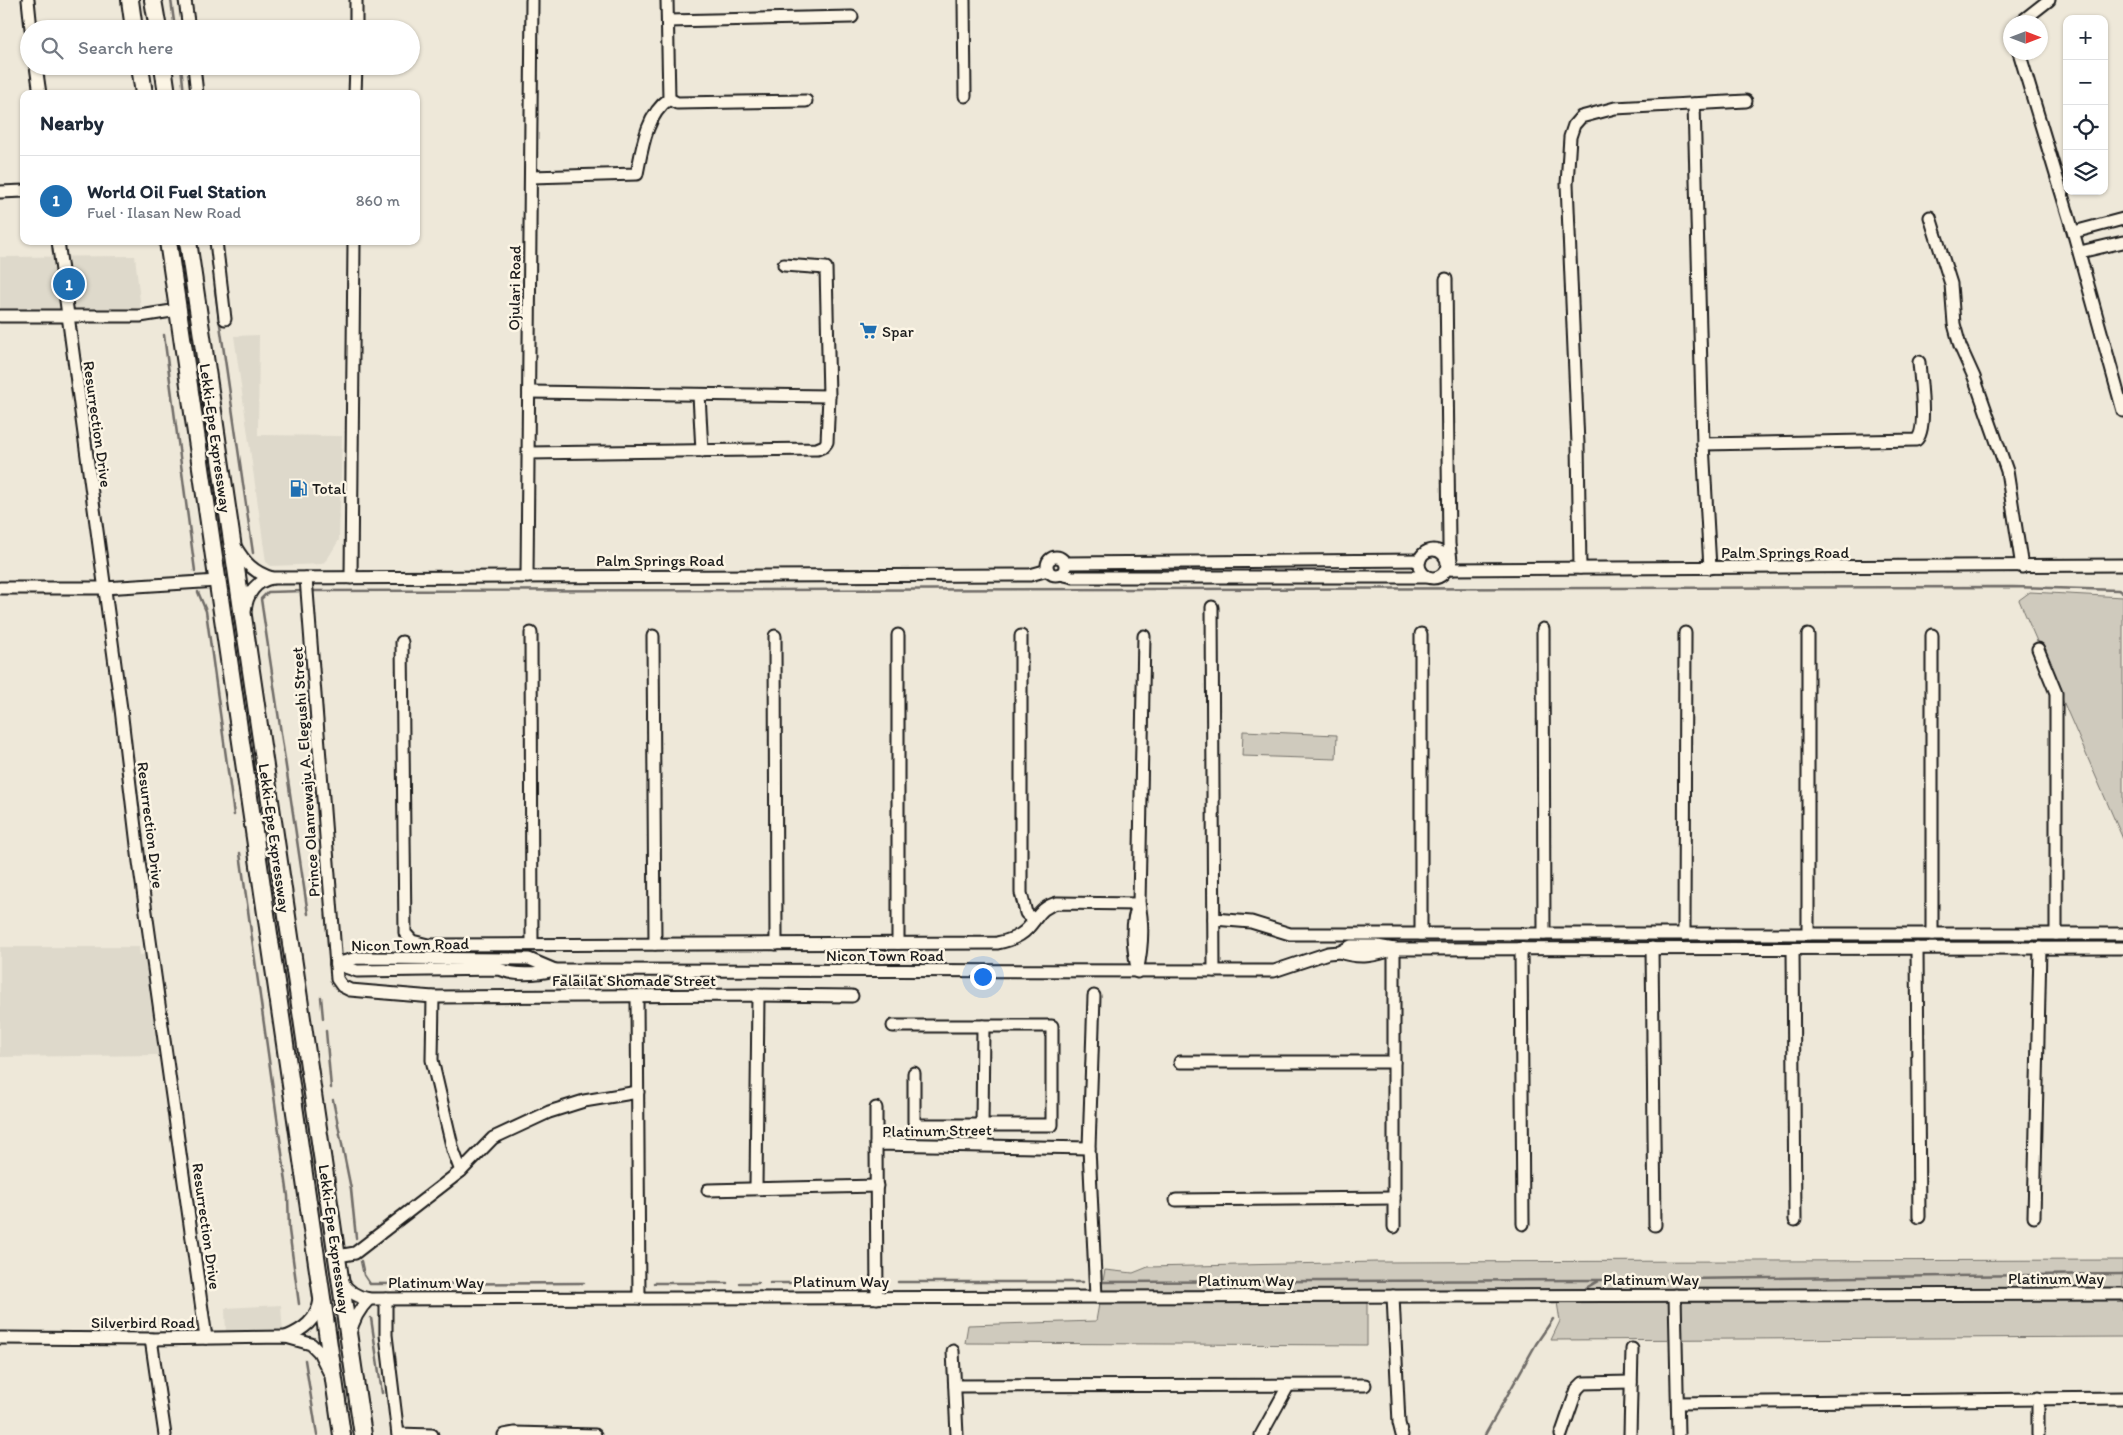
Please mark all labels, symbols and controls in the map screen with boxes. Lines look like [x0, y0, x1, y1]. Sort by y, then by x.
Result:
north arrow [2003, 15, 2048, 60]
map controls [2063, 15, 2108, 195]
button: + [2063, 15, 2108, 60]
search box [20, 20, 420, 75]
icon: search [38, 34, 66, 62]
text: Search here [78, 36, 173, 59]
button: − [2063, 60, 2108, 105]
button: locate [2063, 105, 2108, 150]
text: Nearby [40, 110, 104, 135]
button: layers [2063, 150, 2108, 195]
text: World Oil Fuel Station [87, 180, 266, 203]
text: 1 [52, 191, 60, 210]
text: 860 m [356, 191, 400, 210]
text: Fuel · Ilasan New Road [87, 203, 241, 222]
street label: Ojulari Road [504, 245, 525, 331]
pin: 1 [53, 265, 85, 303]
supermarket icon: Spar [858, 321, 878, 341]
place label: Spar [882, 322, 914, 341]
street label: Resurrection Drive [79, 360, 116, 489]
street label: Lekki-Epe Expressway [196, 362, 235, 514]
fuel station icon: Total [288, 478, 308, 498]
place label: Total [312, 479, 346, 498]
street label: Palm Springs Road [1721, 543, 1849, 562]
street label: Palm Springs Road [596, 551, 724, 570]
street label: Prince Olanrewaju A. Elegushi Street [287, 646, 324, 898]
street label: Resurrection Drive [133, 761, 168, 890]
street label: Lekki-Epe Expressway [255, 762, 294, 914]
street label: Nicon Town Road [351, 934, 469, 955]
street label: Nicon Town Road [826, 946, 944, 965]
your location [970, 964, 996, 990]
street label: Falailat Shomade Street [552, 971, 716, 990]
street label: Platinum Street [882, 1120, 992, 1141]
street label: Resurrection Drive [188, 1162, 225, 1291]
street label: Lekki-Epe Expressway [315, 1163, 354, 1315]
street label: Platinum Way [2008, 1269, 2105, 1288]
street label: Platinum Way [1603, 1270, 1700, 1289]
street label: Platinum Way [1198, 1271, 1295, 1290]
street label: Platinum Way [793, 1272, 890, 1291]
street label: Platinum Way [388, 1273, 485, 1292]
street label: Silverbird Road [91, 1313, 195, 1332]

